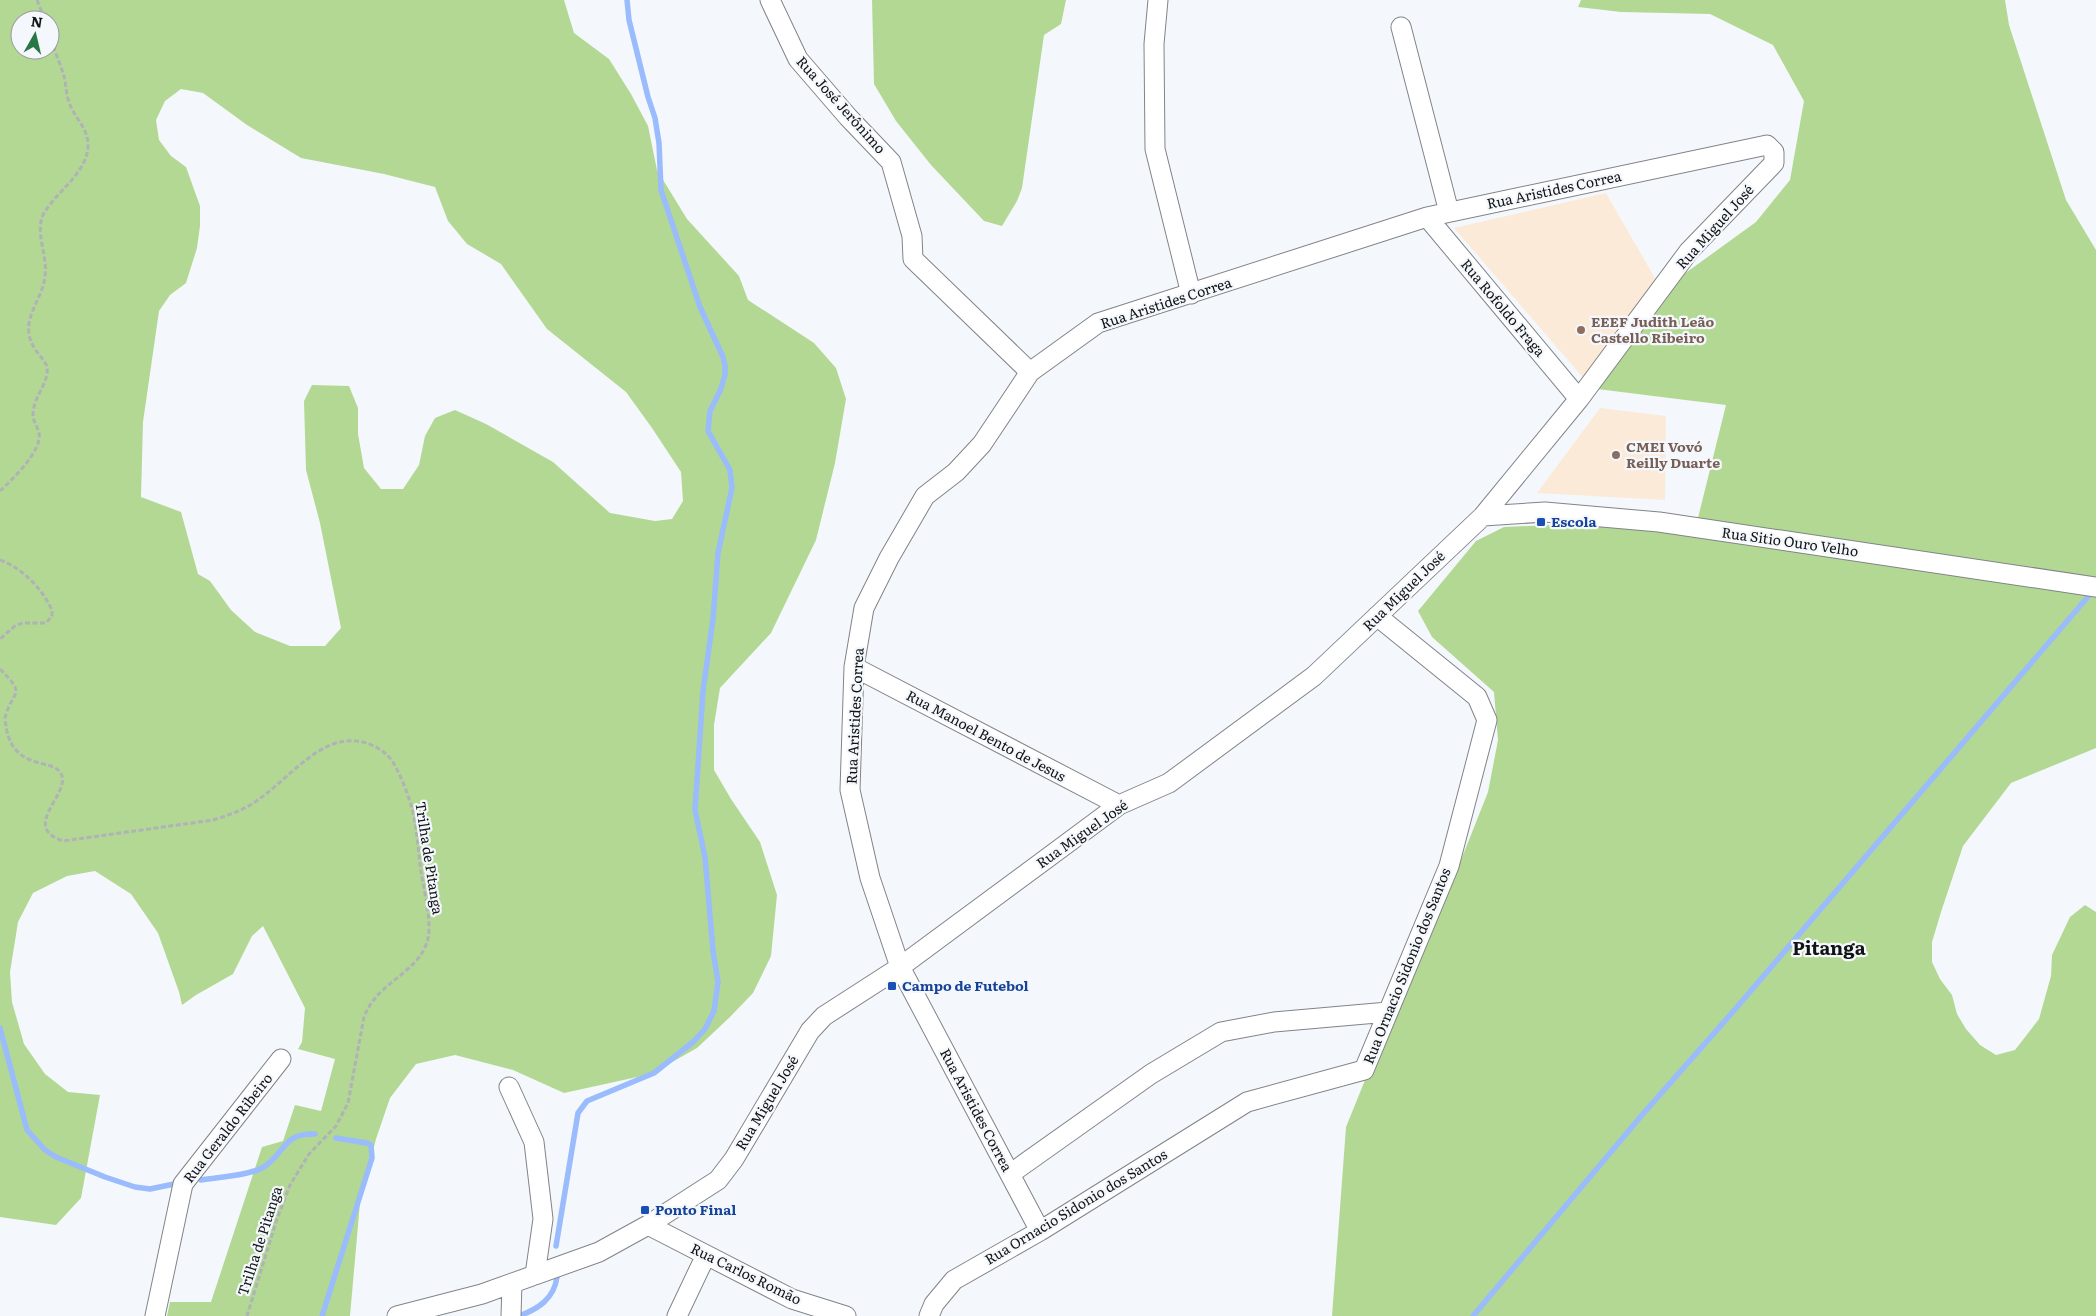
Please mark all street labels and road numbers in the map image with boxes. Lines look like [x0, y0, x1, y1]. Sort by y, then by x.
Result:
street label: Rua José Jerônimo [793, 51, 891, 157]
street label: Rua Aristides Correa [1485, 165, 1623, 213]
street label: Rua Miguel José [1671, 180, 1758, 273]
street label: Rua Rofoldo Fraga [1457, 254, 1551, 361]
street label: Rua Aristides Correa [1097, 271, 1234, 333]
street label: Rua Sitio Ouro Velho [1721, 522, 1860, 561]
street label: Rua Miguel José [1358, 546, 1449, 635]
street label: Rua Aristides Correa [840, 647, 868, 785]
street label: Rua Manoel Bento de Jesus [903, 685, 1070, 786]
street label: Rua Miguel José [1032, 794, 1131, 872]
street label: Trilha de Pitanga [411, 800, 449, 916]
street label: Rua Ornacio Sidonio dos Santos [1358, 865, 1455, 1067]
street label: Rua Aristides Correa [936, 1044, 1018, 1175]
street label: Rua Miguel José [730, 1051, 802, 1154]
street label: Rua Geraldo Ribeiro [178, 1068, 276, 1186]
street label: Rua Ornacio Sidonio dos Santos [980, 1144, 1171, 1269]
street label: Trilha de Pitanga [232, 1183, 286, 1298]
street label: Rua Carlos Romão [688, 1238, 805, 1309]

